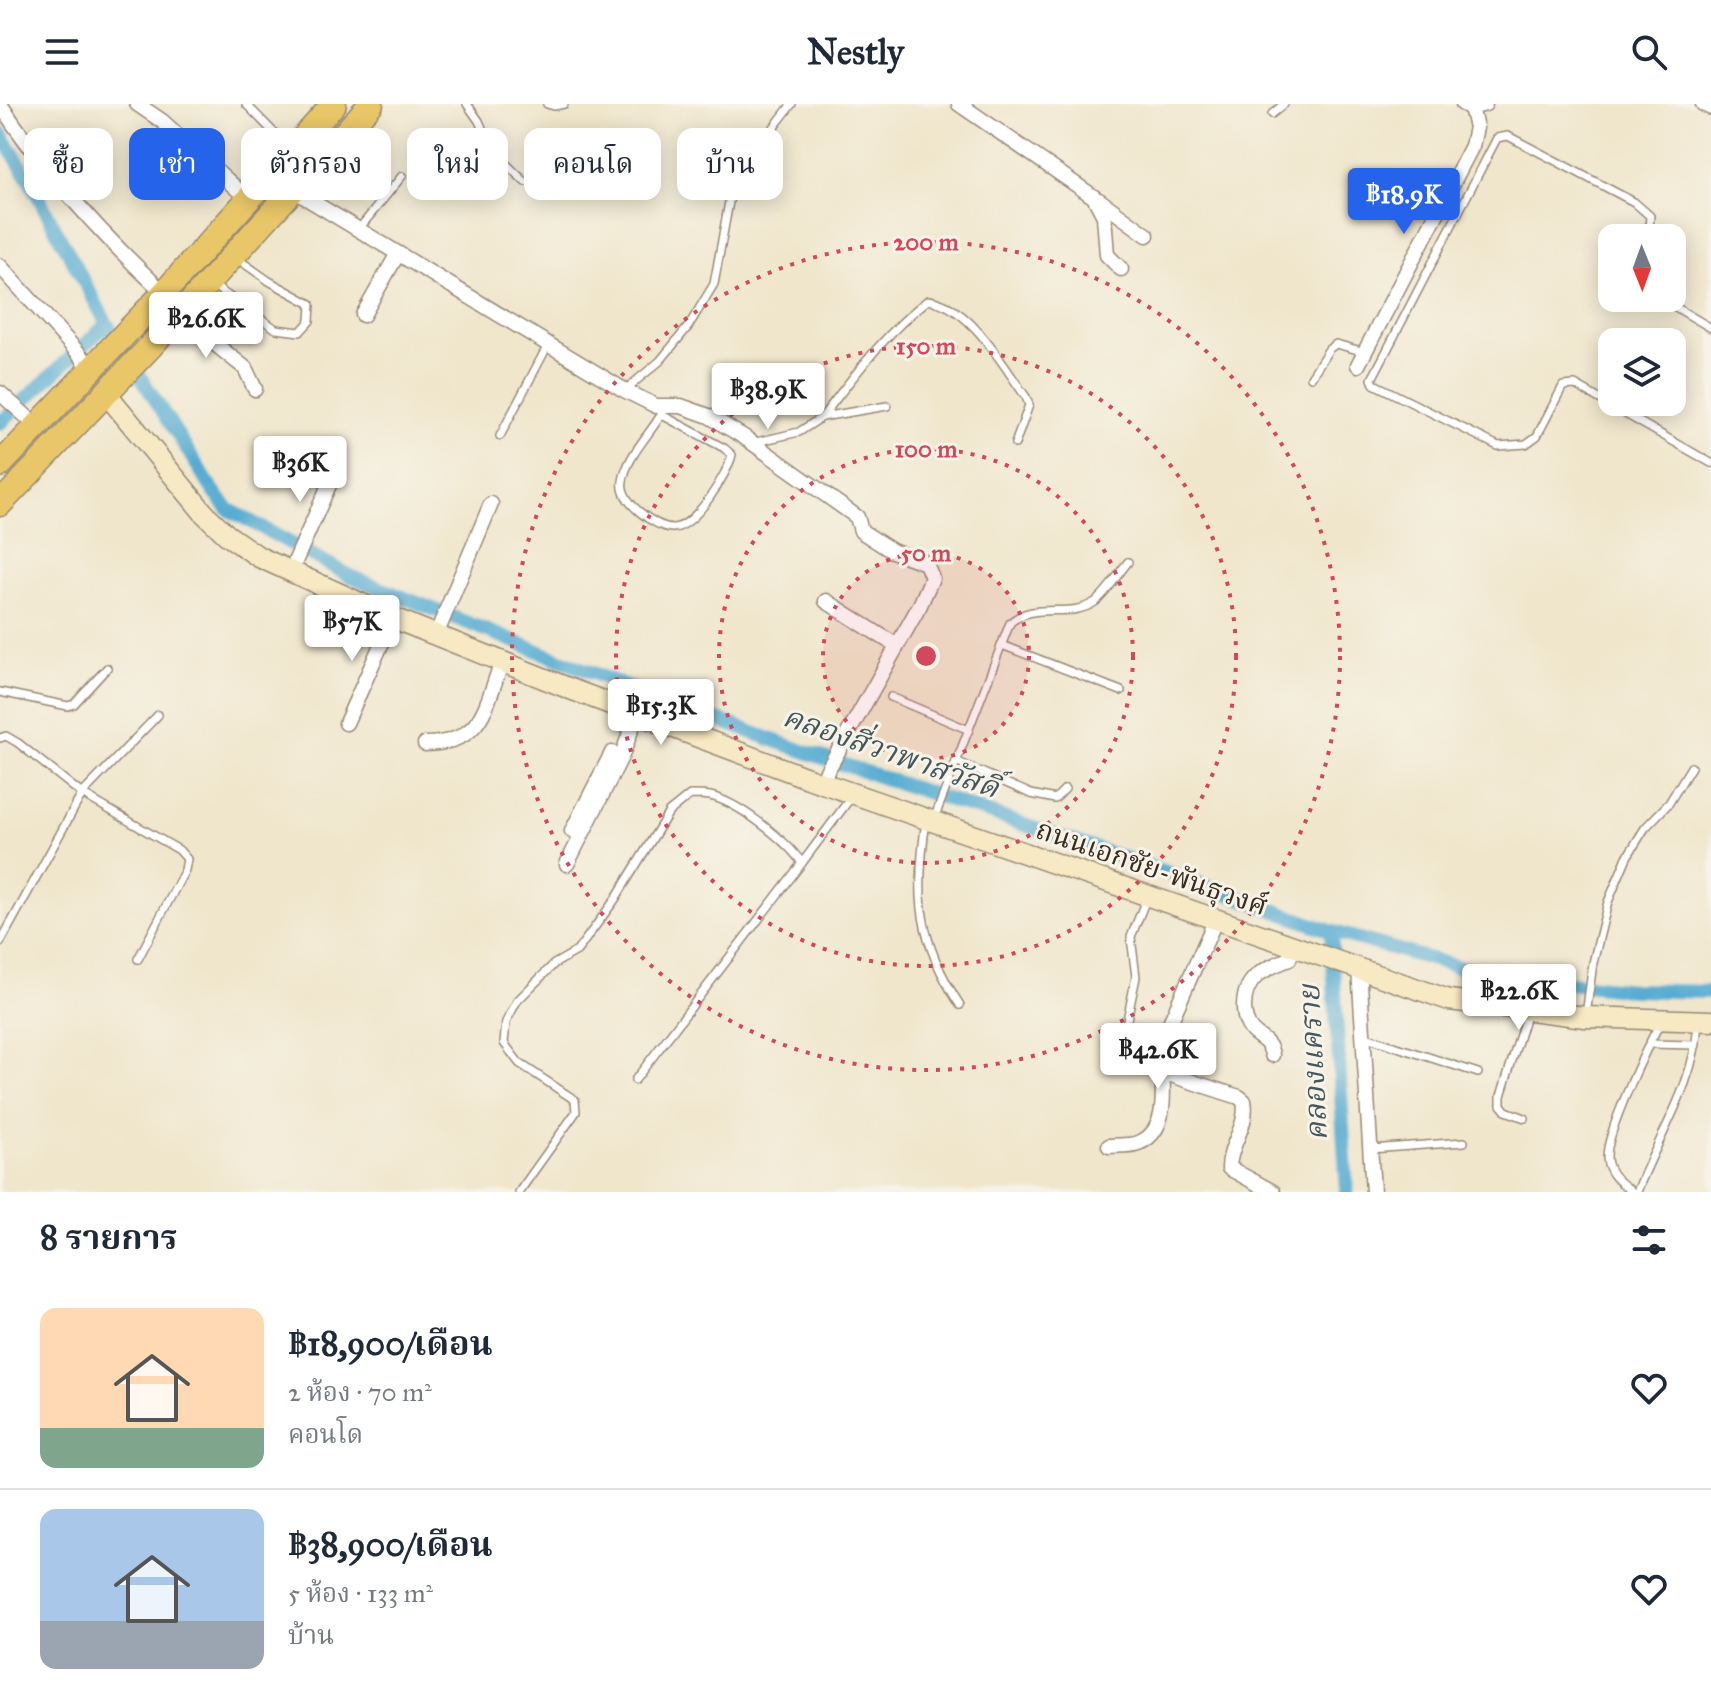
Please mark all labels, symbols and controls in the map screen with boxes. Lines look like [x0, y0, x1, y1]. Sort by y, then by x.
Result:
icon: menu [40, 30, 84, 74]
text: Nestly [807, 30, 904, 74]
icon: search [1627, 30, 1671, 74]
chip: ซื้อ [24, 128, 113, 200]
chip: เช่า [129, 128, 225, 200]
chip: ตัวกรอง [241, 128, 391, 200]
chip: ใหม่ [407, 128, 508, 200]
chip: คอนโด [524, 128, 661, 200]
chip: บ้าน [677, 128, 783, 200]
pin: ฿18.9K [1339, 168, 1469, 236]
text: ฿18.9K [1366, 178, 1442, 210]
north arrow [1598, 224, 1686, 312]
map controls [1598, 224, 1686, 416]
text: 200 m [893, 227, 959, 257]
pin: ฿26.6K [141, 292, 271, 360]
text: ฿26.6K [167, 302, 245, 334]
button: layers [1598, 328, 1686, 416]
text: 150 m [896, 331, 957, 361]
pin: ฿38.9K [703, 363, 833, 431]
text: ฿38.9K [730, 373, 806, 405]
text: 100 m [895, 434, 958, 464]
pin: ฿36K [253, 436, 347, 504]
text: ฿36K [272, 446, 328, 478]
text: 50 m [901, 538, 952, 568]
pin: ฿57K [305, 595, 399, 663]
text: ฿57K [323, 605, 381, 637]
centre of rings [912, 642, 940, 670]
pin: ฿15.3K [596, 679, 726, 747]
text: ฿15.3K [626, 689, 696, 721]
water label: คลองสี่วาพาสวัสดิ์ [778, 694, 1014, 809]
street label: ถนนเอกชัย-พันธุวงศ์ [1031, 811, 1272, 924]
pin: ฿22.6K [1454, 964, 1584, 1032]
text: ฿22.6K [1480, 974, 1558, 1006]
water label: คลองเเคราย [1291, 982, 1335, 1142]
pin: ฿42.6K [1093, 1023, 1223, 1091]
text: ฿42.6K [1118, 1033, 1198, 1065]
text: 8 รายการ [40, 1217, 178, 1258]
icon: filters [1627, 1218, 1671, 1262]
text: ฿18,900/เดือน [288, 1323, 493, 1364]
icon: home [104, 1340, 200, 1436]
icon: heart [1627, 1366, 1671, 1410]
text: 2 ห้อง · 70 m² [288, 1376, 432, 1408]
text: คอนโด [288, 1418, 363, 1450]
text: ฿38,900/เดือน [288, 1524, 493, 1565]
icon: home [104, 1541, 200, 1637]
icon: heart [1627, 1567, 1671, 1611]
text: 5 ห้อง · 133 m² [288, 1577, 433, 1609]
text: บ้าน [288, 1619, 334, 1651]

